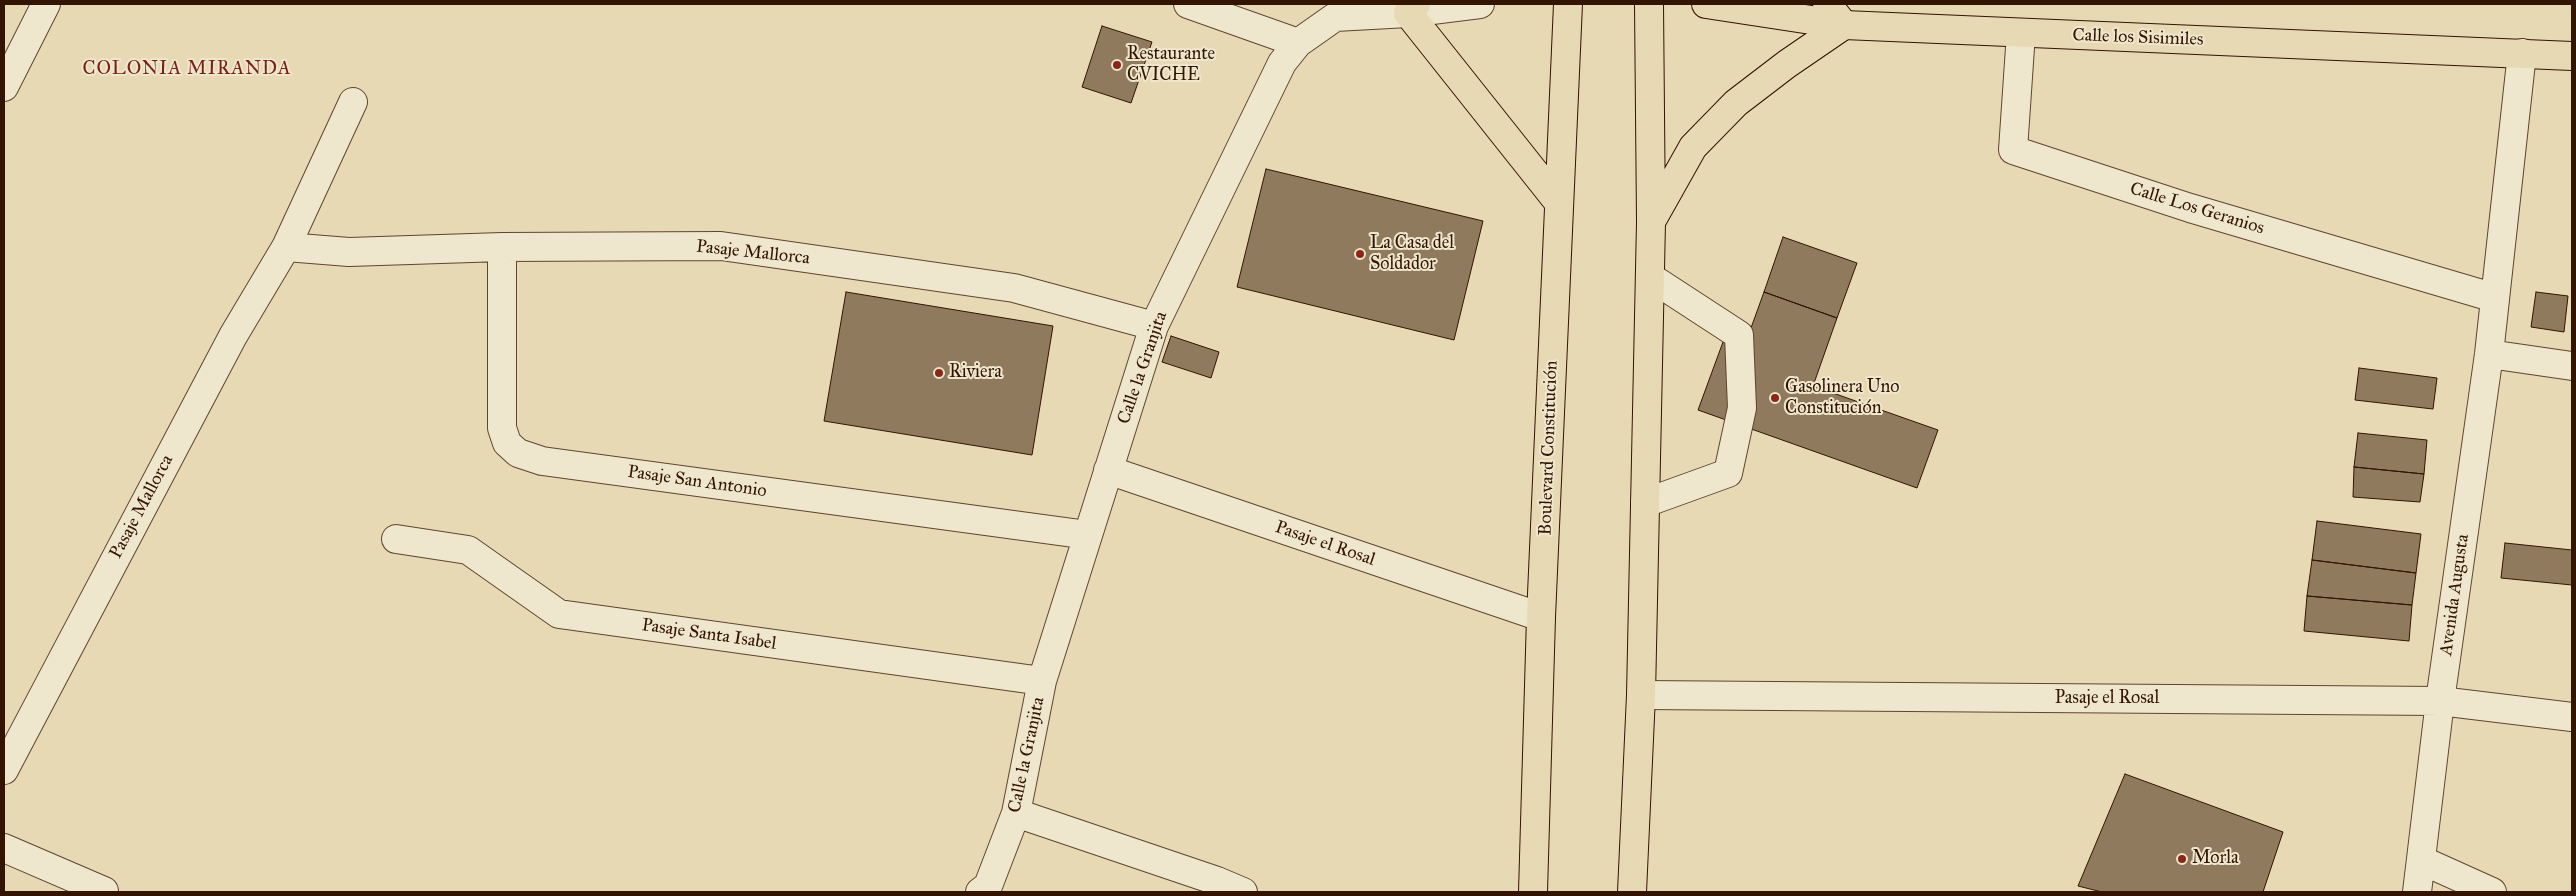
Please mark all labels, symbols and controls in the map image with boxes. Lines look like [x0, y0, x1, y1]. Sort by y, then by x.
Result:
street label: Calle los Sisimiles [2072, 25, 2204, 51]
place label: Restaurante CVICHE [1127, 44, 1215, 86]
district label: COLONIA MIRANDA [81, 58, 293, 80]
marker: Restaurante CVICHE [1111, 59, 1123, 71]
street label: Calle Los Geranios [2127, 178, 2267, 240]
place label: La Casa del Soldador [1370, 233, 1454, 276]
street label: Pasaje Mallorca [695, 236, 811, 270]
marker: La Casa del Soldador [1354, 248, 1366, 260]
street label: Calle la Granjita [1114, 309, 1172, 427]
street label: Boulevard Constitución [1535, 360, 1563, 536]
place label: Riviera [949, 362, 1002, 384]
marker: Riviera [933, 367, 945, 379]
place label: Gasolinera Uno Constitución [1785, 377, 1899, 419]
marker: Gasolinera Uno Constitución [1769, 392, 1781, 404]
street label: Pasaje Mallorca [106, 451, 178, 563]
street label: Pasaje San Antonio [626, 462, 768, 502]
street label: Pasaje el Rosal [1272, 517, 1378, 571]
street label: Avenida Augusta [2436, 533, 2474, 657]
street label: Pasaje Santa Isabel [640, 615, 778, 655]
street label: Pasaje el Rosal [2055, 688, 2159, 710]
street label: Calle la Granjita [1004, 695, 1050, 815]
place label: Morla [2192, 848, 2239, 870]
marker: Morla [2176, 853, 2188, 865]

